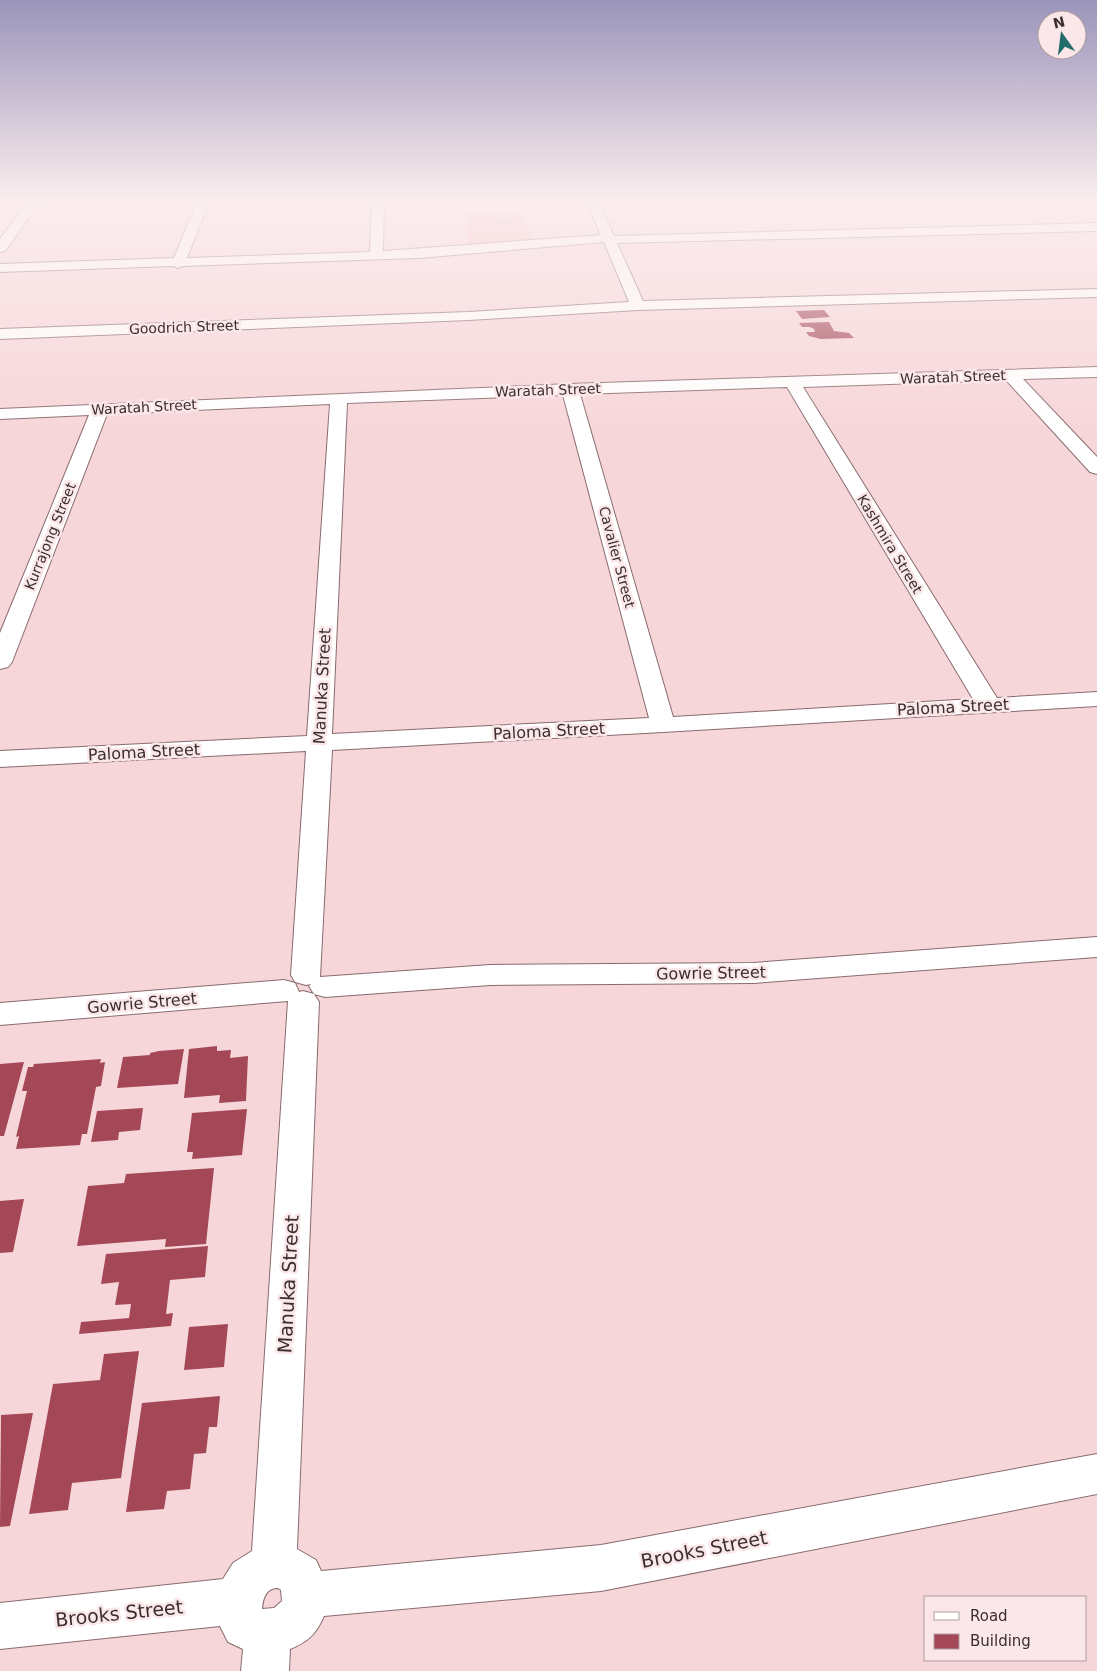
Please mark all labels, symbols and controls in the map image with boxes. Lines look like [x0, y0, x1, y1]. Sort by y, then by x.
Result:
north arrow [1037, 10, 1087, 60]
text: N [1051, 13, 1066, 32]
street label: Goodrich Street [129, 317, 240, 337]
street label: Waratah Street [900, 367, 1007, 387]
street label: Waratah Street [495, 380, 602, 400]
street label: Waratah Street [91, 396, 198, 418]
street label: Kurrajong Street [21, 479, 79, 592]
street label: Kashmira Street [854, 492, 926, 597]
street label: Cavalier Street [596, 505, 638, 610]
street label: Manuka Street [309, 627, 335, 745]
street label: Paloma Street [897, 695, 1009, 719]
street label: Paloma Street [493, 719, 605, 743]
street label: Paloma Street [88, 740, 200, 764]
street label: Gowrie Street [656, 963, 766, 983]
street label: Gowrie Street [86, 989, 198, 1017]
street label: Manuka Street [273, 1214, 303, 1354]
street label: Brooks Street [639, 1526, 769, 1572]
street label: Brooks Street [54, 1595, 184, 1631]
legend [924, 1596, 1087, 1661]
text: Road [970, 1607, 1008, 1625]
text: Building [970, 1632, 1031, 1650]

